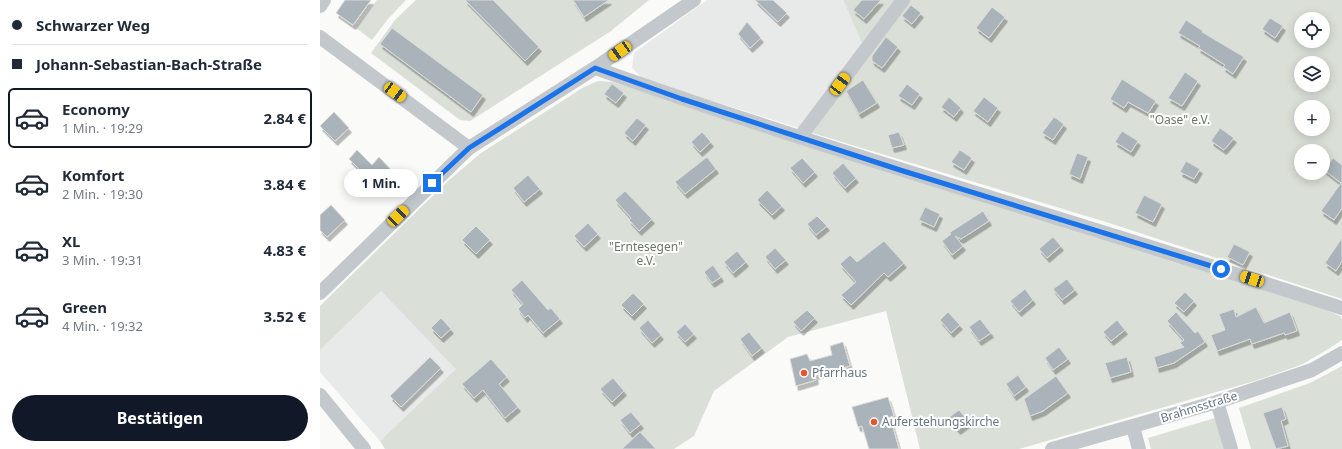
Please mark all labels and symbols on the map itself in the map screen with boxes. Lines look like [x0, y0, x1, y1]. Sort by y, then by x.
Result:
car [607, 39, 633, 63]
car [828, 71, 852, 97]
car [382, 80, 408, 104]
park label: "Oase" e.V. [1150, 111, 1210, 128]
callout: 1 Min. [344, 169, 418, 197]
route end [423, 174, 441, 192]
car [385, 203, 411, 229]
park label: "Erntesegen" e.V. [609, 238, 683, 269]
route start [1212, 260, 1230, 278]
car [1239, 270, 1265, 288]
place label: Pfarrhaus [812, 364, 868, 381]
marker: Pfarrhaus [799, 368, 809, 378]
street label: Brahmsstraße [1158, 387, 1240, 426]
place label: Auferstehungskirche [882, 413, 1000, 430]
marker: Auferstehungskirche [869, 417, 879, 427]

